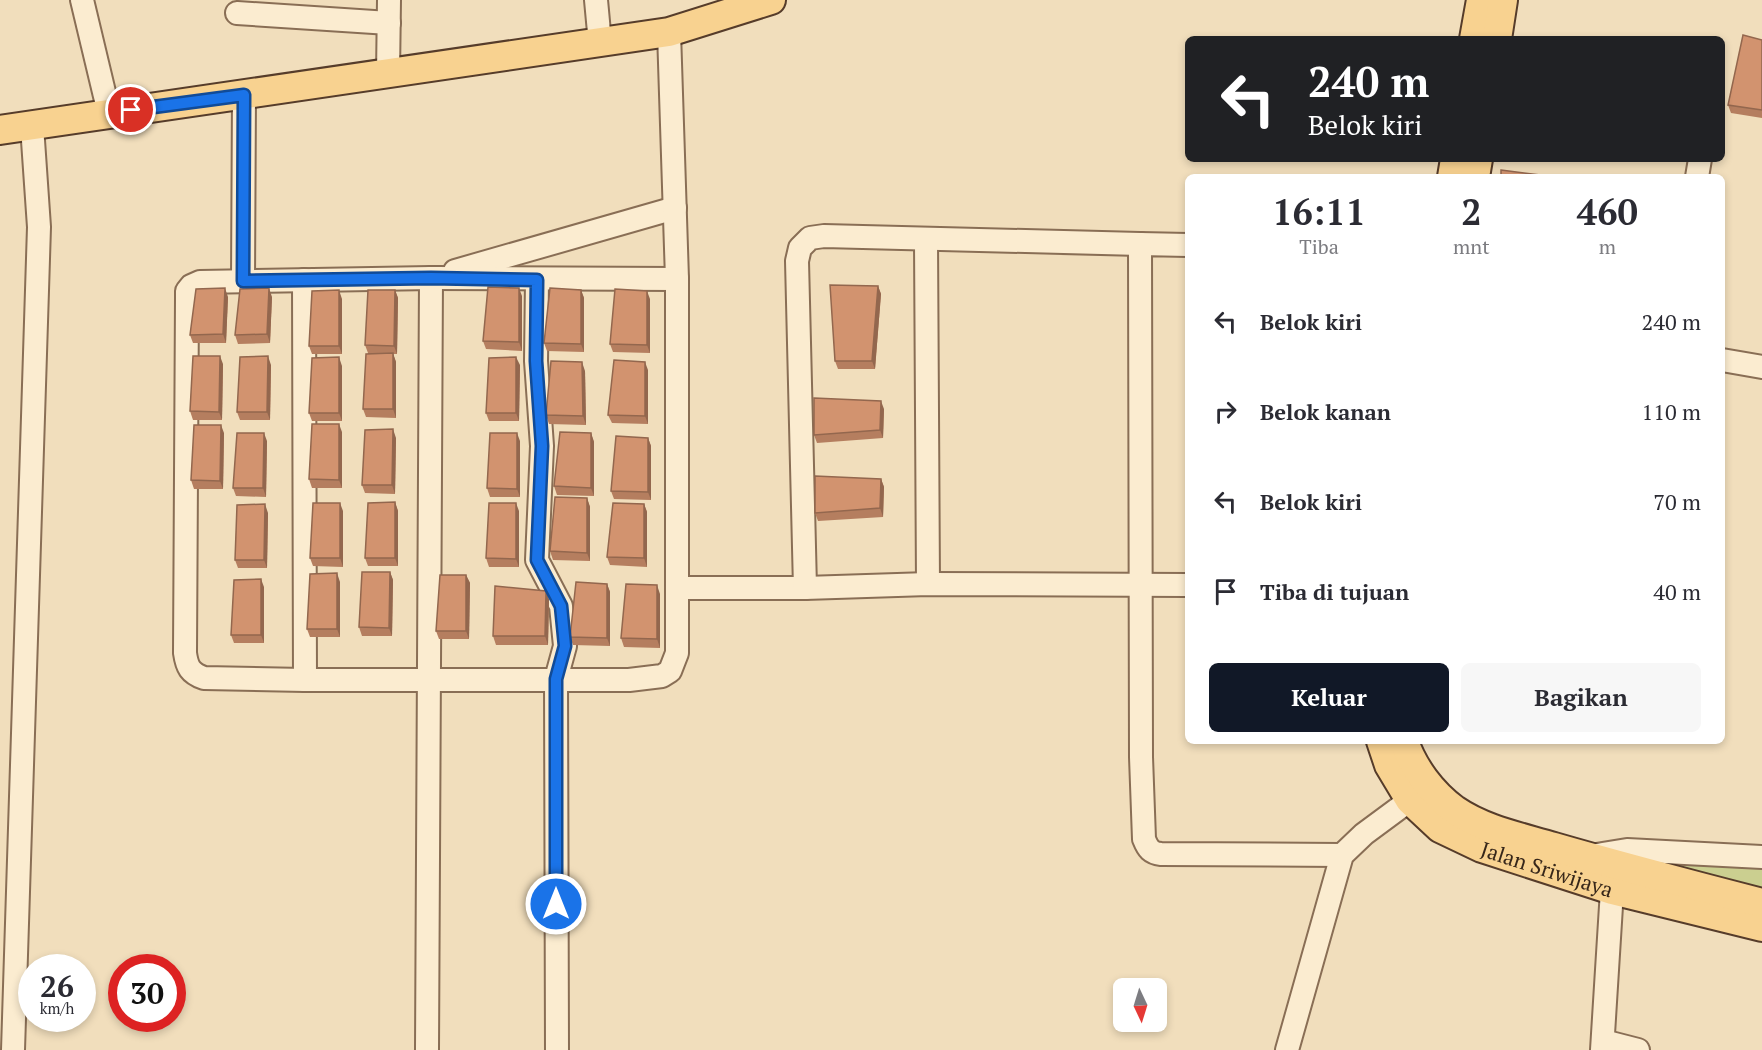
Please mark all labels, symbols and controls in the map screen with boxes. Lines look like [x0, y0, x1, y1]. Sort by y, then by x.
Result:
text: 240 m [1308, 53, 1429, 109]
icon: left [1209, 60, 1287, 138]
pin [105, 84, 156, 135]
icon: arrive [114, 93, 147, 126]
text: Belok kiri [1308, 107, 1422, 143]
text: 16:11 [1272, 188, 1366, 235]
text: 2 [1461, 188, 1482, 235]
text: 460 [1577, 188, 1638, 235]
text: Tiba [1299, 233, 1339, 260]
text: mnt [1453, 233, 1490, 260]
text: m [1599, 233, 1616, 260]
icon: left [1209, 305, 1242, 338]
text: Belok kiri [1260, 307, 1362, 336]
text: 240 m [1641, 307, 1701, 336]
icon: right [1209, 395, 1242, 428]
text: Belok kanan [1260, 397, 1391, 426]
text: 110 m [1641, 397, 1701, 426]
icon: left [1209, 485, 1242, 518]
text: Belok kiri [1260, 487, 1362, 516]
text: 70 m [1653, 487, 1701, 516]
icon: arrive [1209, 575, 1242, 608]
text: Tiba di tujuan [1260, 577, 1409, 606]
text: 40 m [1653, 577, 1701, 606]
button: Keluar [1209, 663, 1449, 732]
button: Bagikan [1461, 663, 1701, 732]
street label: Jalan Sriwijaya [1477, 835, 1617, 904]
position arrow [524, 872, 588, 936]
speed limit sign: 30 [108, 954, 186, 1032]
text: 26 [40, 966, 74, 1006]
north arrow [1113, 978, 1167, 1032]
map controls [1113, 978, 1167, 1032]
text: km/h [40, 998, 74, 1018]

